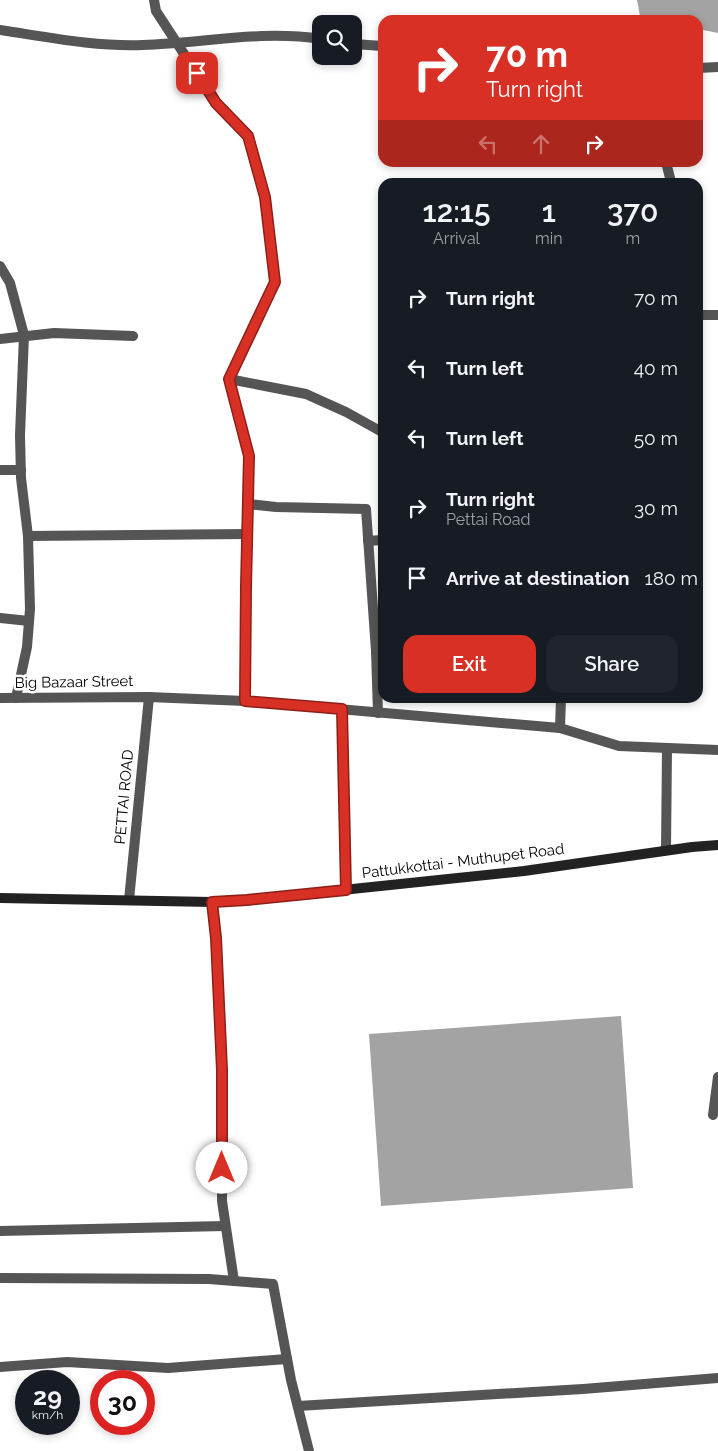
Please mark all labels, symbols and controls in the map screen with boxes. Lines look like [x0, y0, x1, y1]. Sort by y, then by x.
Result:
map controls [312, 15, 362, 65]
button: search [312, 15, 362, 65]
text: 70 m [486, 34, 568, 75]
icon: right [403, 35, 468, 100]
pin [176, 52, 218, 94]
icon: arrive [183, 59, 211, 87]
text: Turn right [486, 76, 583, 102]
icon: left [474, 130, 502, 158]
icon: ahead [527, 130, 555, 158]
icon: right [580, 130, 608, 158]
text: 12:15 [423, 194, 490, 229]
text: 1 [542, 194, 556, 229]
text: 370 [607, 194, 658, 229]
text: Arrival [433, 229, 480, 248]
text: min [535, 229, 563, 248]
text: m [625, 229, 640, 248]
icon: right [403, 284, 431, 312]
text: Turn right [446, 287, 535, 309]
text: 70 m [634, 287, 678, 309]
icon: left [403, 354, 431, 382]
text: Turn left [446, 357, 523, 379]
text: 40 m [634, 357, 678, 379]
icon: left [403, 424, 431, 452]
text: Turn left [446, 427, 523, 449]
text: 50 m [634, 427, 678, 449]
text: Turn right [446, 488, 535, 510]
icon: right [403, 494, 431, 522]
text: 30 m [634, 497, 678, 519]
text: Pettai Road [446, 510, 531, 529]
icon: arrive [403, 564, 431, 592]
text: Arrive at destination [446, 567, 630, 589]
text: 180 m [645, 567, 698, 589]
button: Exit [403, 635, 536, 693]
button: Share [546, 635, 678, 693]
street label: Big Bazaar Street [15, 672, 133, 692]
street label: PETTAI ROAD [111, 749, 137, 845]
street label: Pattukkottai - Muthupet Road [361, 840, 565, 882]
position arrow [195, 1141, 247, 1193]
speed limit sign: 30 [90, 1370, 155, 1435]
text: 29 [33, 1381, 62, 1411]
text: km/h [32, 1408, 63, 1422]

